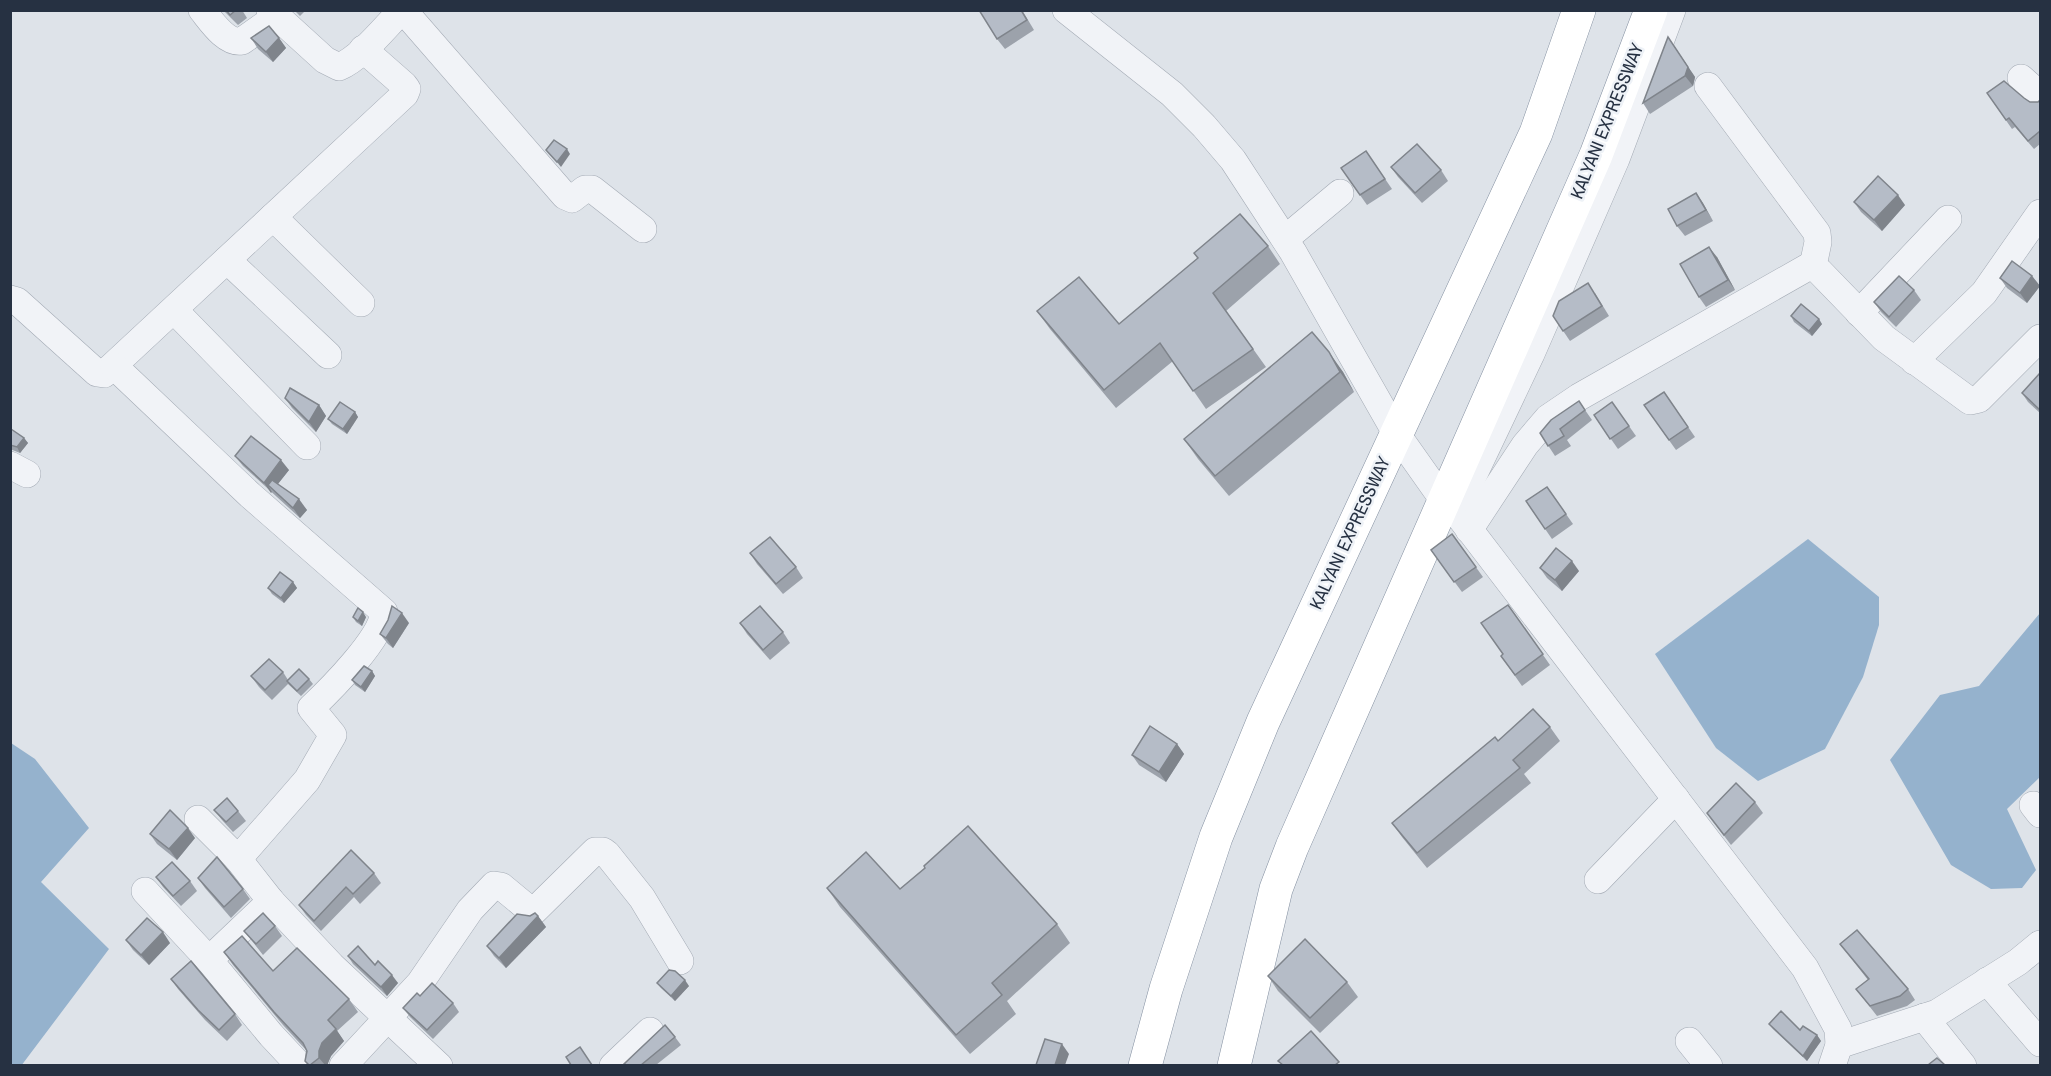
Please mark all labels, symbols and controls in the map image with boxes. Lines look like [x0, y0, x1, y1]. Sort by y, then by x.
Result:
street label: KALYANI EXPRESSWAY [1564, 39, 1649, 202]
street label: KALYANI EXPRESSWAY [1303, 452, 1396, 613]

